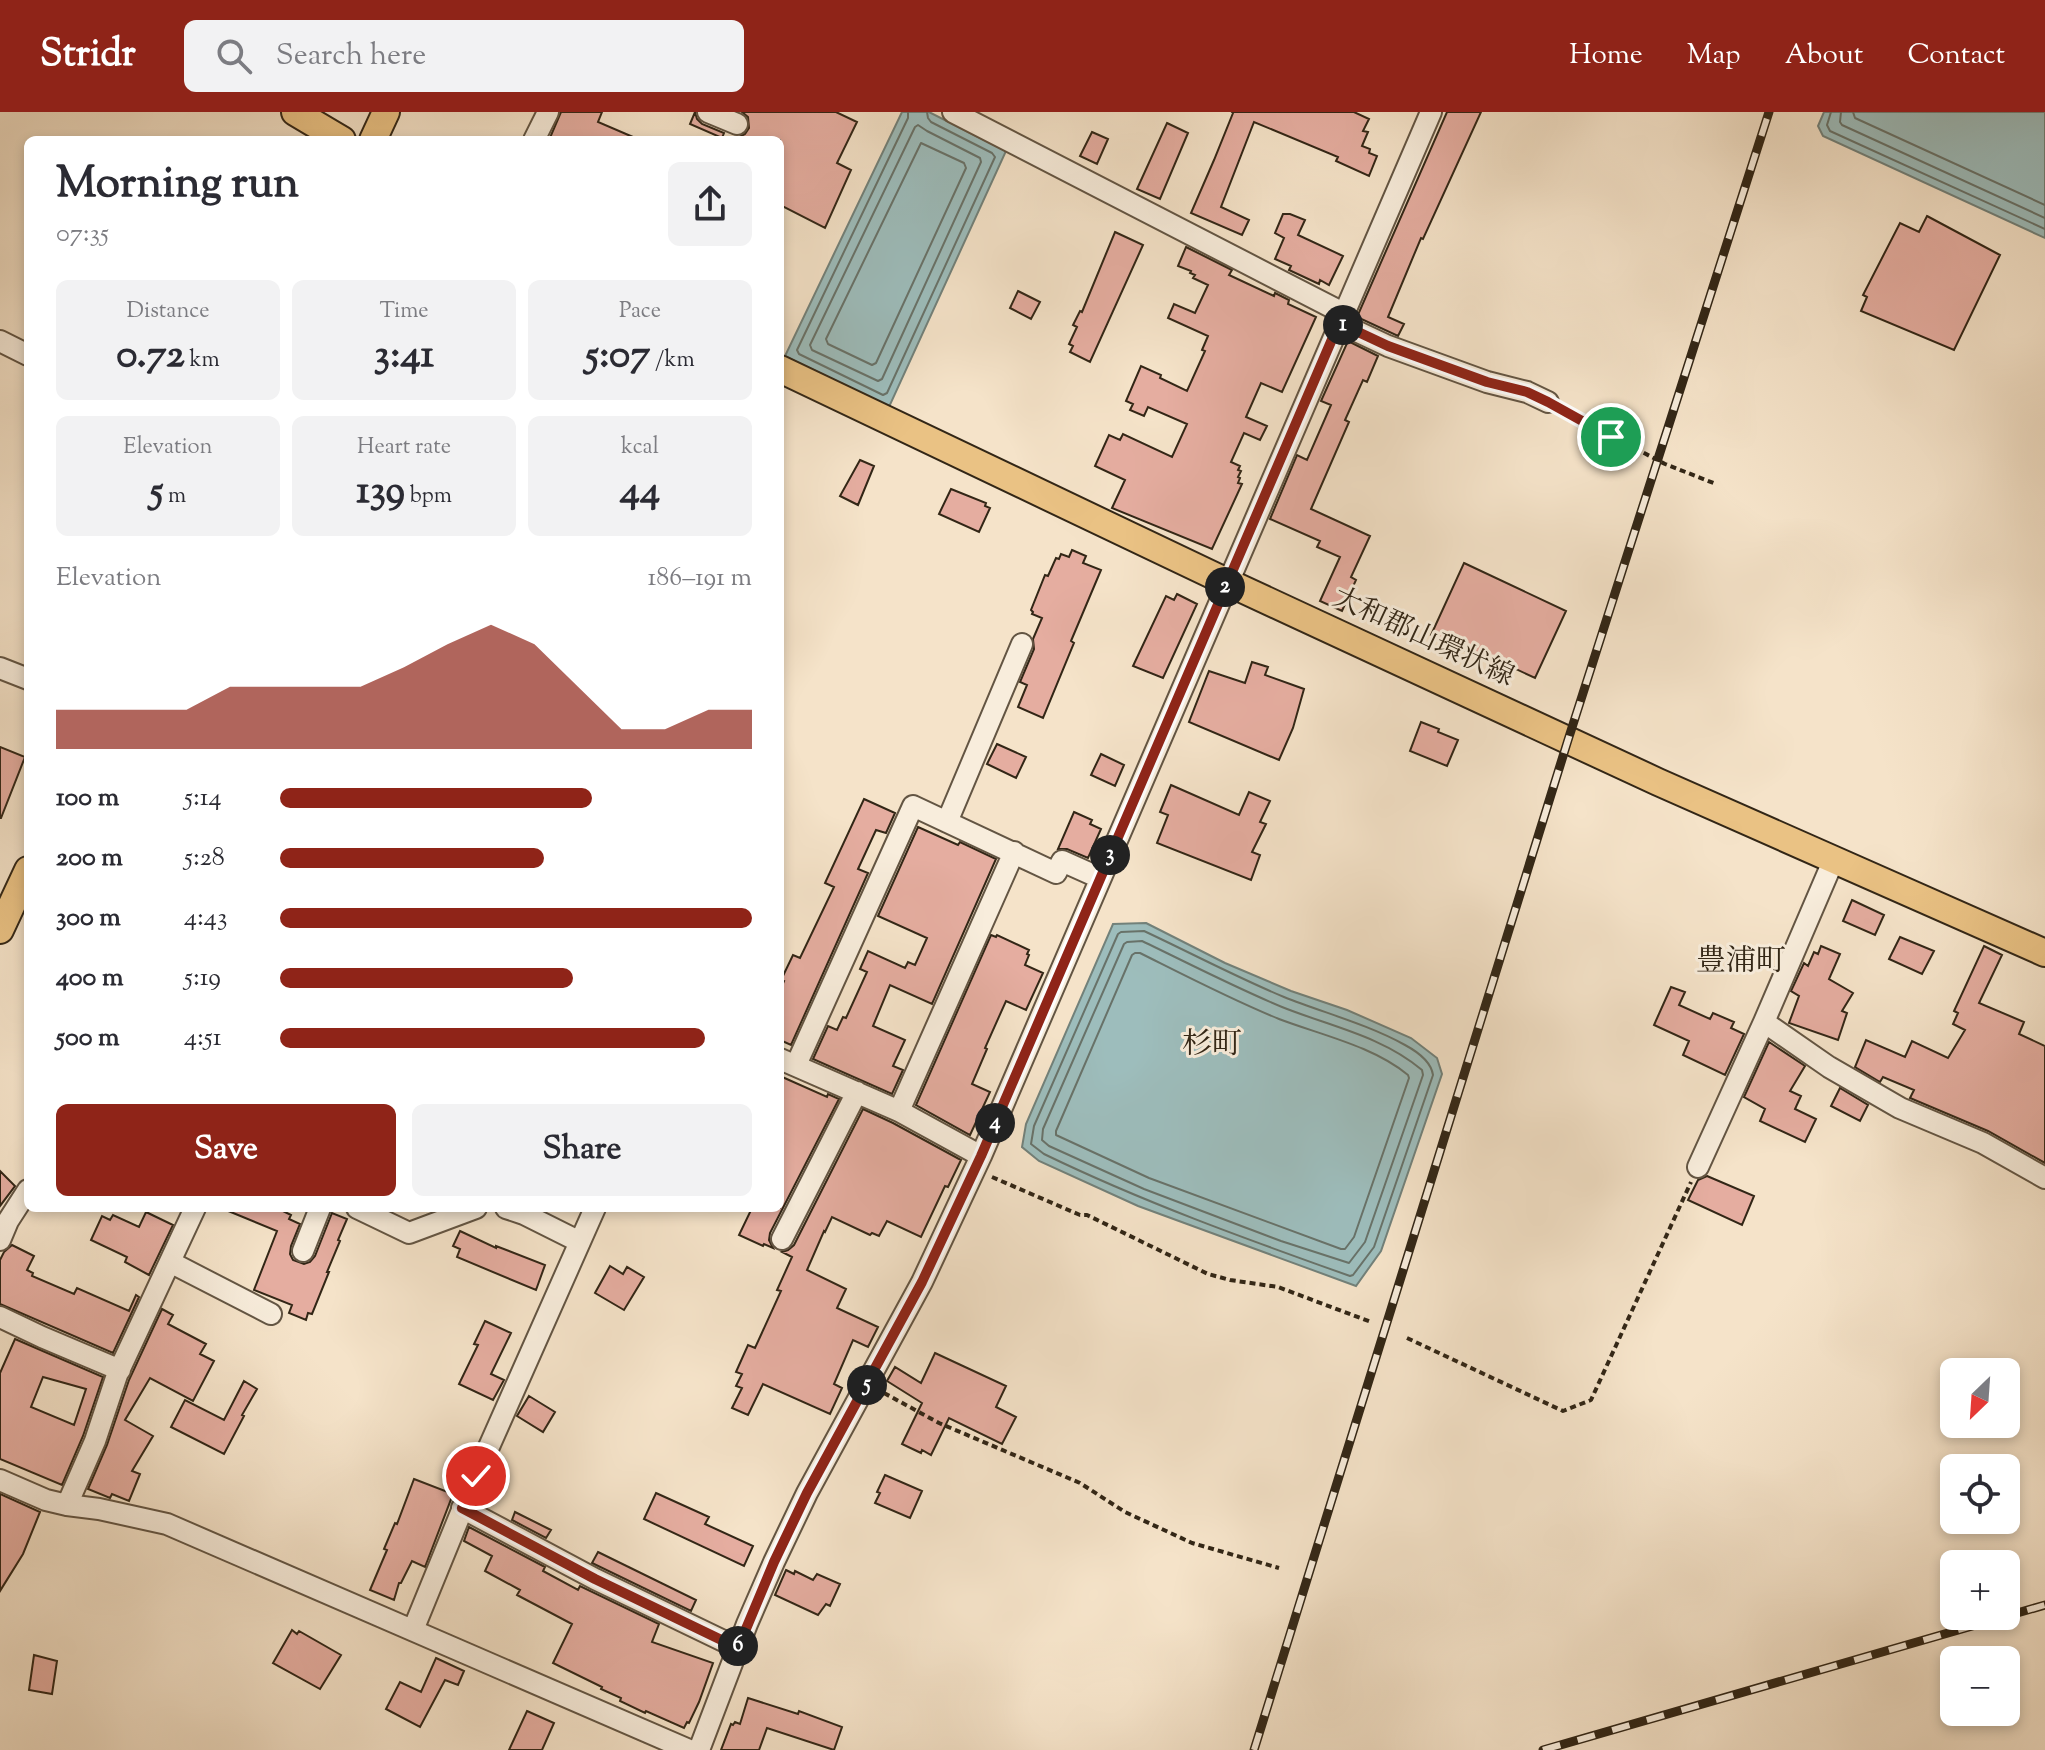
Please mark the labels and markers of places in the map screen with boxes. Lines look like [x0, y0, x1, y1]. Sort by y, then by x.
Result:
pin: 1 [1323, 305, 1363, 345]
pin [1577, 403, 1645, 471]
pin: 2 [1205, 567, 1245, 607]
pin: 3 [1090, 835, 1130, 875]
pin: 4 [975, 1103, 1015, 1143]
pin: 5 [847, 1365, 887, 1405]
pin [442, 1442, 510, 1510]
pin: 6 [718, 1626, 758, 1666]

